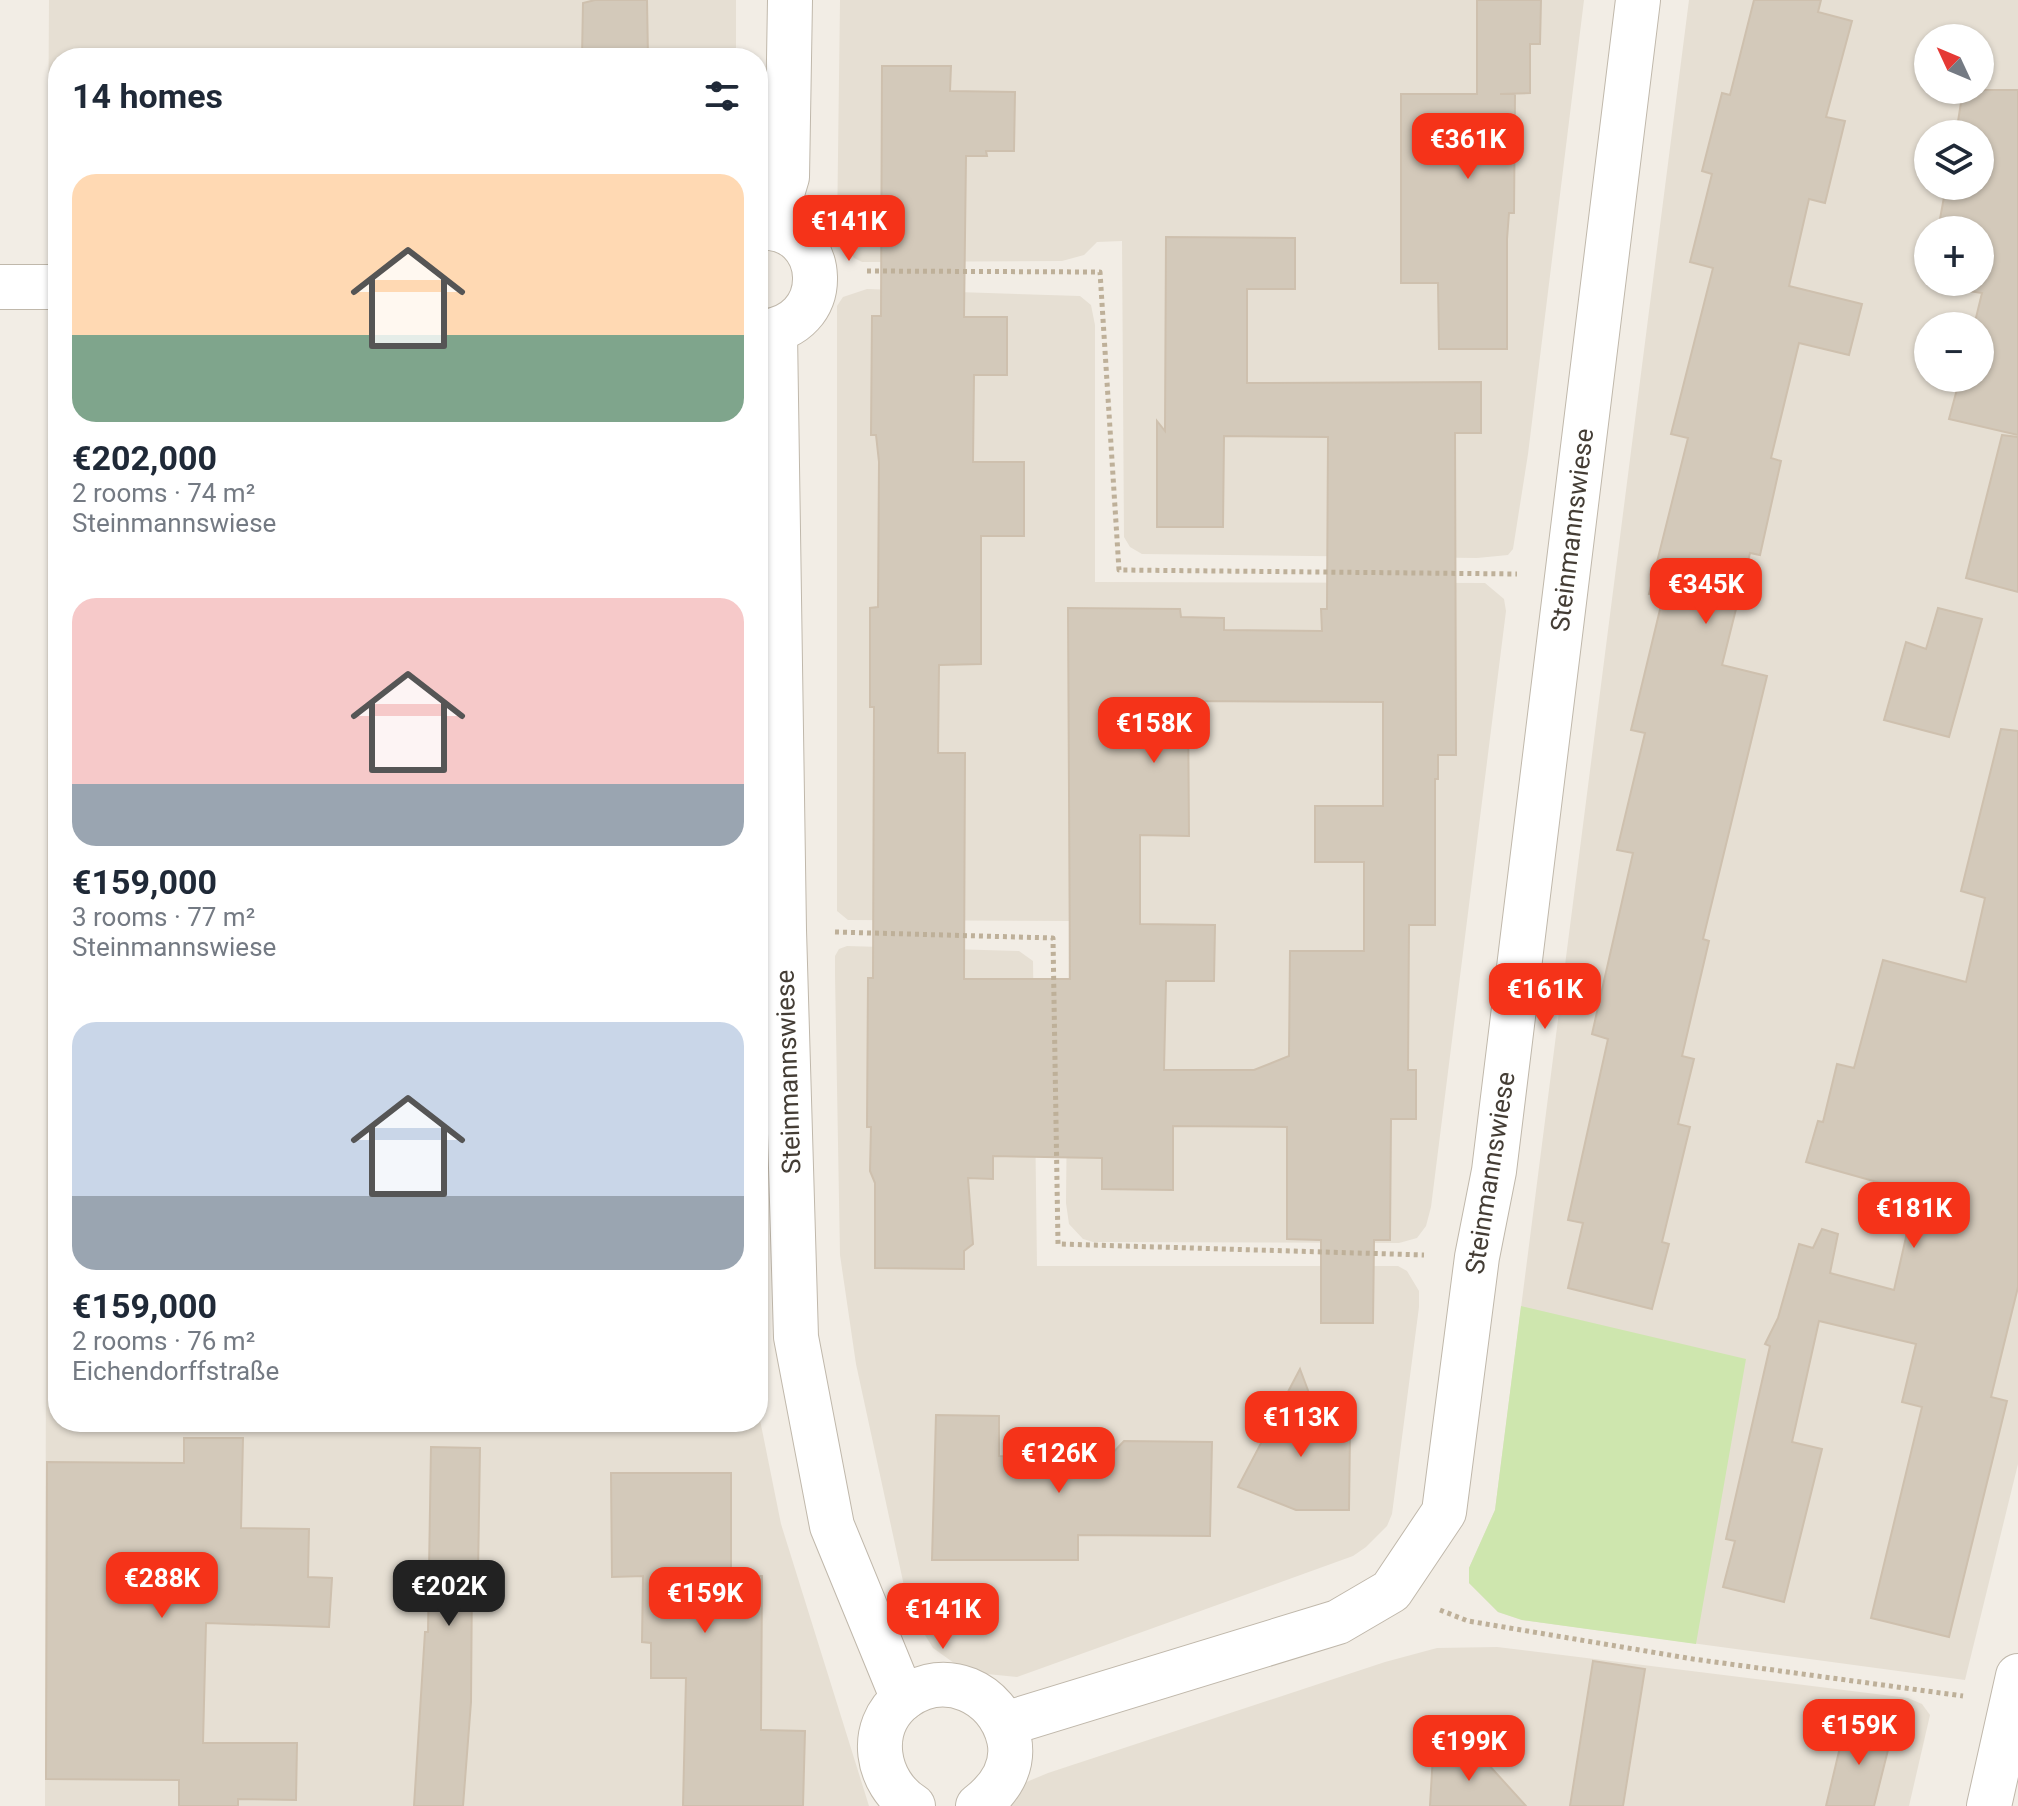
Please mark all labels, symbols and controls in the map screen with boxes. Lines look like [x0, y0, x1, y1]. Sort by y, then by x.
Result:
north arrow [1914, 24, 1994, 104]
map controls [1914, 24, 1994, 392]
icon: filters [700, 74, 744, 118]
text: 14 homes [72, 76, 223, 116]
pin: €361K [1412, 113, 1524, 181]
button: layers [1914, 120, 1994, 200]
text: €361K [1430, 124, 1506, 154]
pin: €141K [793, 195, 905, 263]
text: €141K [811, 206, 887, 236]
button: + [1914, 216, 1994, 296]
icon: home [336, 226, 480, 370]
button: − [1914, 312, 1994, 392]
street label: Steinmannswiese [1545, 427, 1599, 633]
text: €202,000 [72, 438, 217, 478]
text: 2 rooms · 74 m² [72, 478, 255, 508]
text: Steinmannswiese [72, 508, 276, 538]
pin: €345K [1650, 558, 1762, 626]
text: €345K [1668, 569, 1744, 599]
icon: home [336, 650, 480, 794]
pin: €158K [1098, 697, 1210, 765]
text: €158K [1116, 708, 1192, 738]
text: €159,000 [72, 862, 217, 902]
text: 3 rooms · 77 m² [72, 902, 255, 932]
text: Steinmannswiese [72, 932, 276, 962]
pin: €161K [1489, 963, 1601, 1031]
street label: Steinmannswiese [769, 969, 807, 1175]
text: €161K [1507, 974, 1583, 1004]
street label: Steinmannswiese [1459, 1070, 1521, 1276]
icon: home [336, 1074, 480, 1218]
pin: €181K [1858, 1182, 1970, 1250]
text: €181K [1876, 1193, 1952, 1223]
text: €159,000 [72, 1286, 217, 1326]
text: 2 rooms · 76 m² [72, 1326, 255, 1356]
text: Eichendorffstraße [72, 1356, 279, 1386]
pin: €113K [1245, 1391, 1357, 1459]
text: €113K [1263, 1402, 1339, 1432]
pin: €126K [1003, 1427, 1115, 1495]
text: €126K [1021, 1438, 1097, 1468]
pin: €288K [106, 1552, 218, 1620]
pin: €202K [393, 1560, 505, 1628]
text: €288K [124, 1563, 200, 1593]
pin: €159K [649, 1567, 761, 1635]
text: €202K [411, 1571, 487, 1601]
text: €159K [667, 1578, 743, 1608]
pin: €141K [887, 1583, 999, 1651]
text: €141K [905, 1594, 981, 1624]
pin: €159K [1803, 1699, 1915, 1767]
text: €159K [1821, 1710, 1897, 1740]
pin: €199K [1413, 1715, 1525, 1783]
text: €199K [1431, 1726, 1507, 1756]

